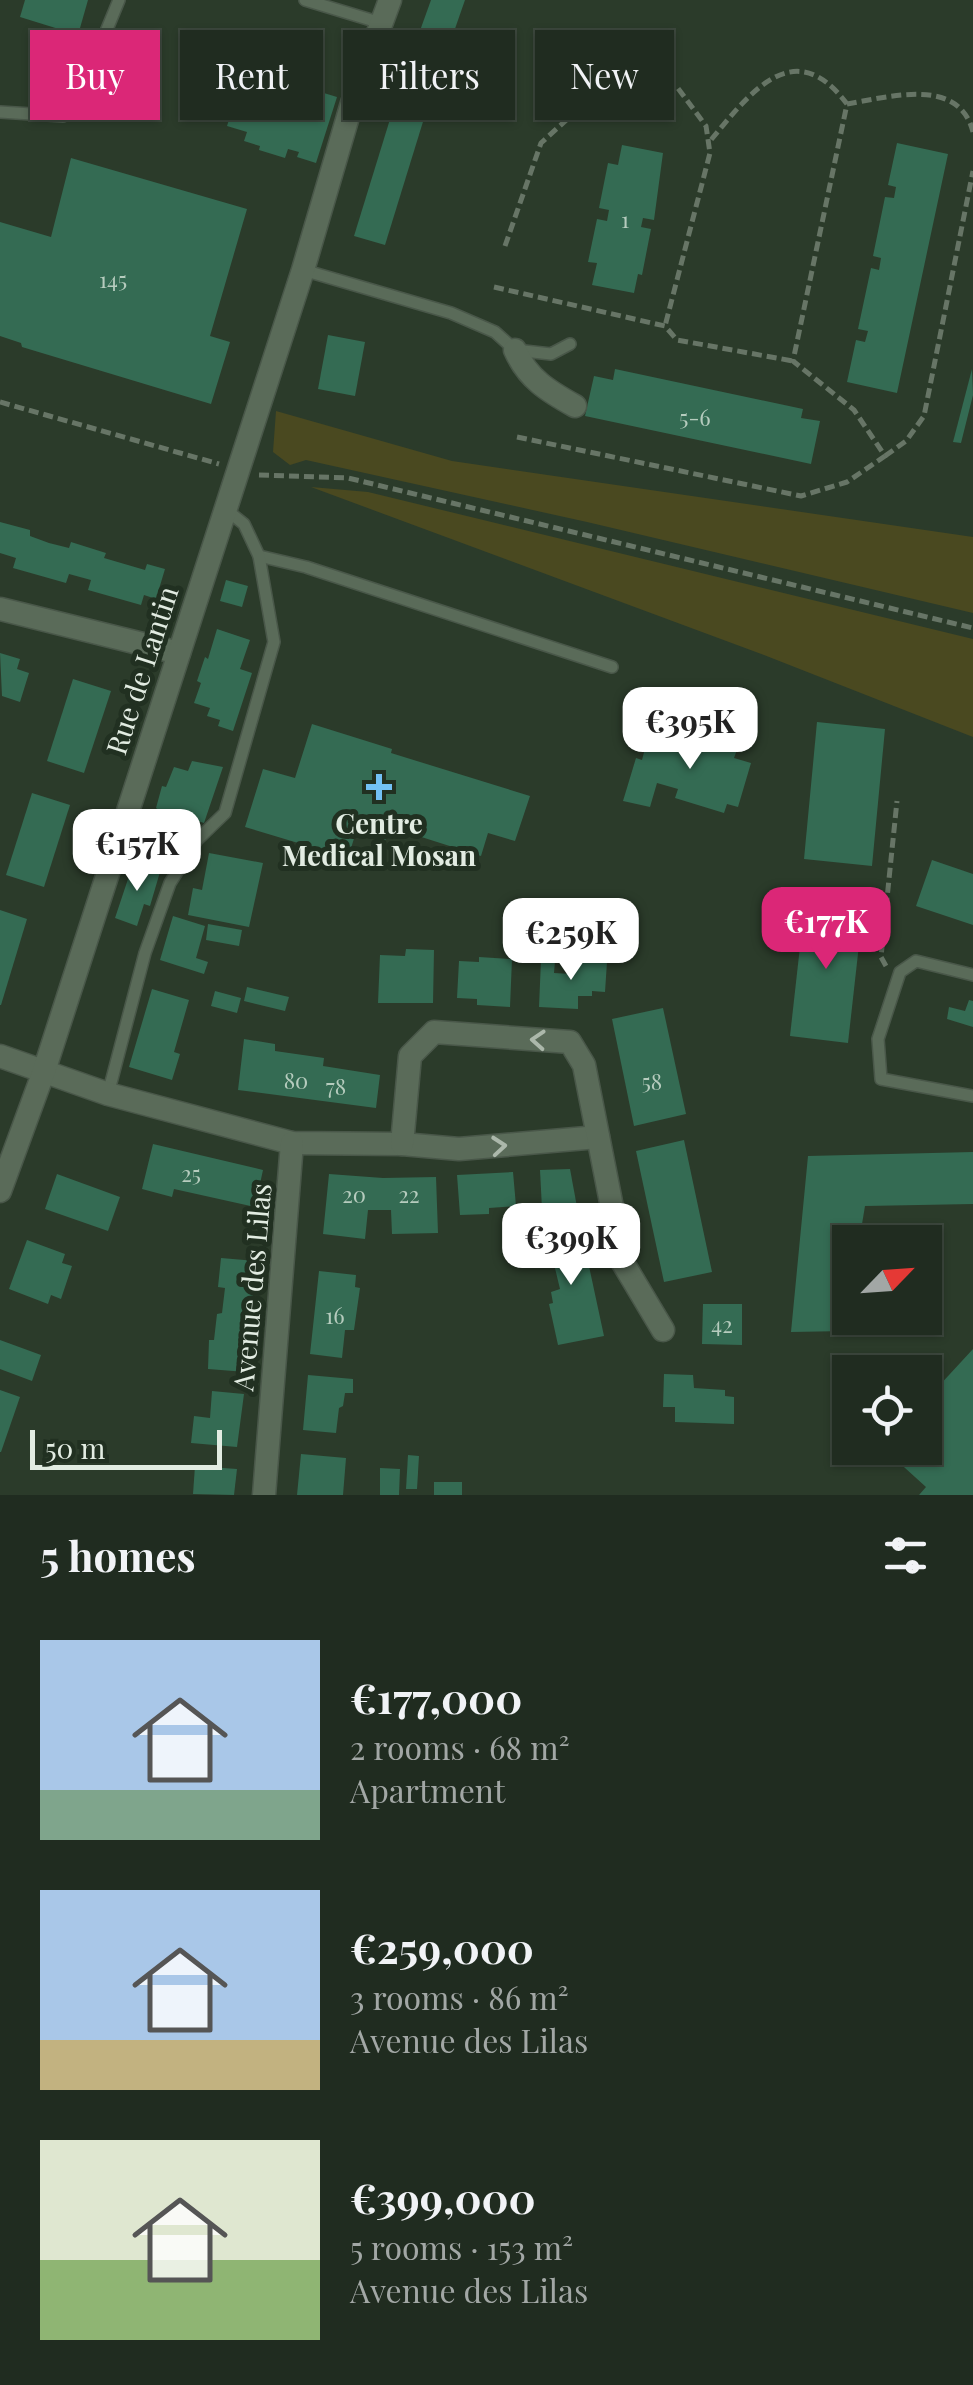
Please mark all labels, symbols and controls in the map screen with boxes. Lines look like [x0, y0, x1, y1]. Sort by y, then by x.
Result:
chip: Buy [30, 30, 160, 120]
chip: Rent [180, 30, 323, 120]
chip: Filters [343, 30, 515, 120]
chip: New [535, 30, 674, 120]
house number: 1 [621, 204, 629, 234]
house number: 145 [99, 264, 127, 294]
house number: 5-6 [679, 402, 711, 432]
street label: Rue de Lantin [96, 581, 186, 759]
pin: €395K [620, 687, 760, 772]
text: €395K [645, 698, 735, 741]
marker: Centre Medical Mosan [366, 774, 392, 800]
place label: Centre Medical Mosan [282, 804, 476, 873]
pin: €157K [67, 809, 207, 894]
text: €157K [95, 820, 179, 863]
pin: €177K [756, 887, 896, 972]
pin: €259K [501, 898, 641, 983]
text: €177K [784, 898, 868, 941]
text: €259K [525, 909, 617, 952]
one-way arrow [529, 1030, 545, 1051]
house number: 80 [284, 1065, 308, 1095]
house number: 58 [642, 1066, 662, 1096]
house number: 78 [326, 1071, 346, 1101]
one-way arrow [492, 1135, 508, 1157]
house number: 25 [181, 1158, 201, 1188]
house number: 20 [342, 1179, 366, 1209]
house number: 22 [398, 1179, 420, 1209]
street label: Avenue des Lilas [223, 1182, 279, 1393]
pin: €399K [501, 1203, 641, 1288]
text: €399K [524, 1214, 618, 1257]
north arrow [832, 1225, 942, 1335]
map controls [832, 1225, 942, 1465]
house number: 16 [325, 1300, 345, 1330]
house number: 42 [711, 1309, 733, 1339]
button: locate [832, 1355, 942, 1465]
scale bar [30, 1425, 222, 1470]
text: 50 m [45, 1429, 105, 1466]
text: 5 homes [40, 1527, 196, 1583]
icon: filters [878, 1528, 933, 1583]
text: €177,000 [350, 1669, 522, 1725]
icon: home [120, 1680, 240, 1800]
text: 2 rooms · 68 m² [350, 1725, 569, 1768]
text: Apartment [350, 1768, 505, 1811]
text: €259,000 [350, 1919, 534, 1975]
icon: home [120, 1930, 240, 2050]
text: 3 rooms · 86 m² [350, 1975, 569, 2018]
text: Avenue des Lilas [350, 2018, 588, 2061]
text: €399,000 [350, 2169, 536, 2225]
icon: home [120, 2180, 240, 2300]
text: 5 rooms · 153 m² [350, 2225, 573, 2268]
text: Avenue des Lilas [350, 2268, 588, 2311]

